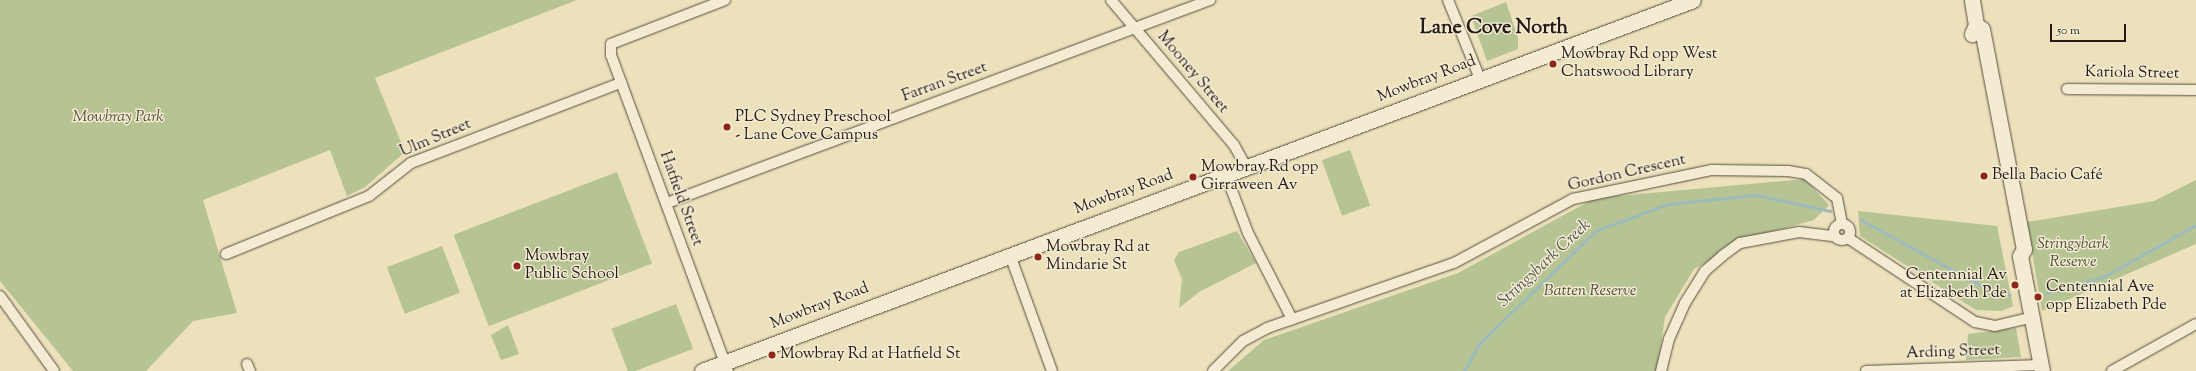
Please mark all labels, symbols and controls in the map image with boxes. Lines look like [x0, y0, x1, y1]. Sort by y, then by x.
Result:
district label: Lane Cove North [1420, 16, 1568, 40]
scale bar [2052, 16, 2128, 42]
text: 50 m [2057, 22, 2080, 40]
street label: Mooney Street [1152, 28, 1232, 118]
place label: Mowbray Rd opp West Chatswood Library [1561, 45, 1717, 83]
street label: Mowbray Road [1375, 52, 1479, 108]
street label: Farran Street [900, 59, 990, 107]
marker: Mowbray Rd opp West Chatswood Library [1548, 59, 1558, 69]
street label: Kariola Street [2085, 64, 2179, 84]
park label: Mowbray Park [72, 108, 164, 128]
place label: PLC Sydney Preschool - Lane Cove Campus [735, 108, 891, 146]
street label: Ulm Street [398, 115, 474, 163]
marker: PLC Sydney Preschool - Lane Cove Campus [722, 122, 732, 132]
street label: Hatfield Street [654, 149, 706, 249]
street label: Gordon Crescent [1566, 151, 1688, 197]
place label: Mowbray Rd opp Girraween Av [1201, 158, 1319, 196]
street label: Mowbray Road [1072, 166, 1176, 220]
place label: Bella Bacio Café [1992, 166, 2103, 186]
marker: Bella Bacio Café [1979, 171, 1989, 181]
marker: Mowbray Rd opp Girraween Av [1188, 172, 1198, 182]
water label: Stringybark Creek [1494, 216, 1596, 312]
park label: Stringybark Reserve [2037, 235, 2109, 273]
place label: Mowbray Rd at Mindarie St [1046, 238, 1150, 276]
place label: Mowbray Public School [525, 247, 619, 285]
marker: Mowbray Rd at Mindarie St [1033, 252, 1043, 262]
marker: Mowbray Public School [512, 261, 522, 271]
place label: Centennial Av at Elizabeth Pde [1900, 266, 2007, 304]
place label: Centennial Ave opp Elizabeth Pde [2046, 278, 2167, 316]
street label: Mowbray Road [768, 279, 872, 335]
marker: Centennial Av at Elizabeth Pde [2010, 280, 2020, 290]
park label: Batten Reserve [1544, 282, 1636, 302]
marker: Centennial Ave opp Elizabeth Pde [2033, 292, 2043, 302]
street label: Arding Street [1906, 342, 2000, 364]
place label: Mowbray Rd at Hatfield St [780, 345, 961, 365]
marker: Mowbray Rd at Hatfield St [767, 350, 777, 360]

